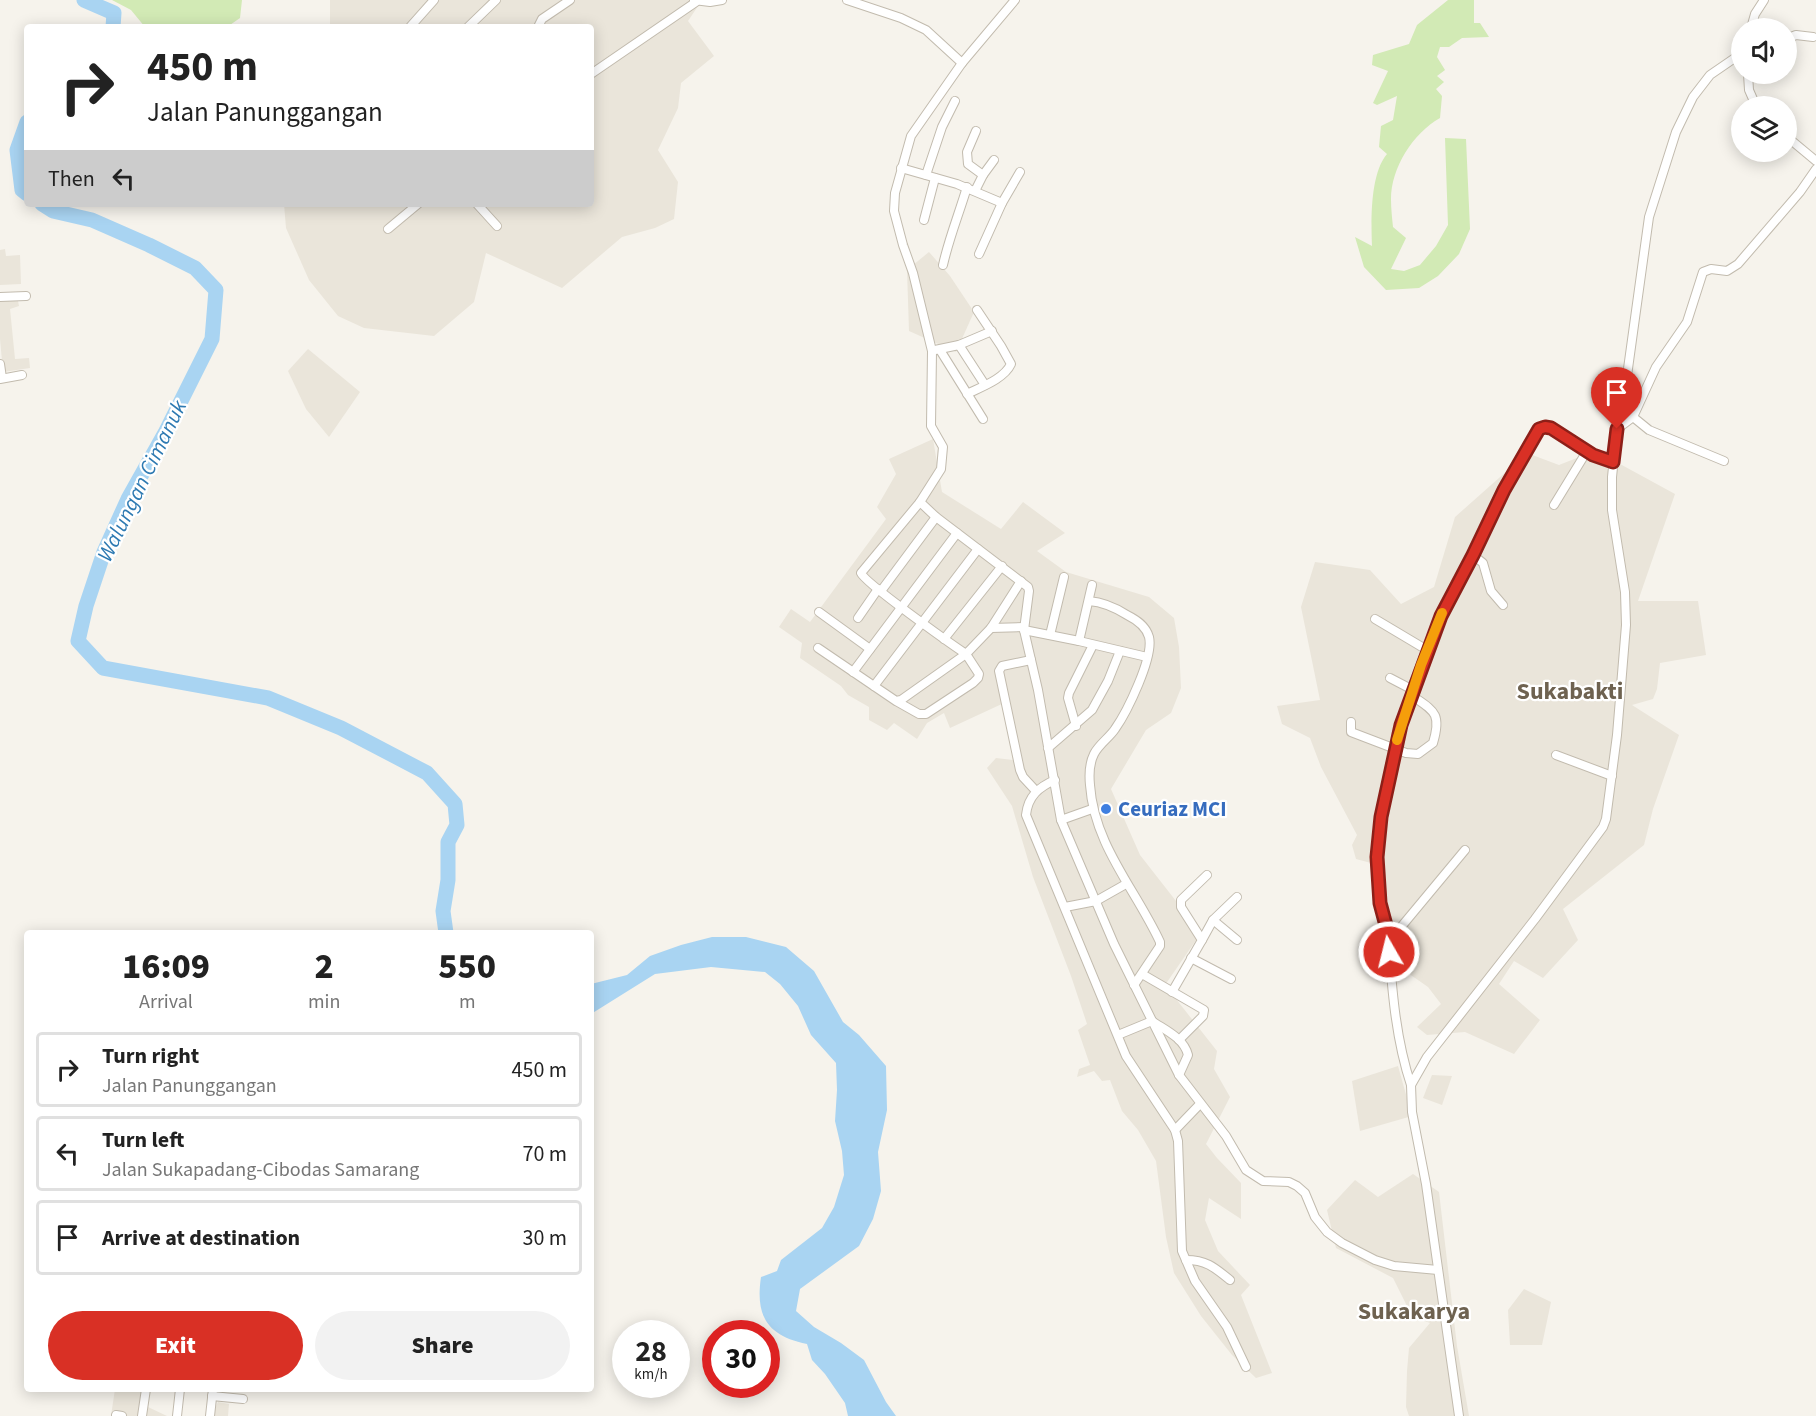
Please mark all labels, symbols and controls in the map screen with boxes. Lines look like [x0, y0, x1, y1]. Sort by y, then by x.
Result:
map controls [1731, 18, 1797, 162]
button: sound [1731, 18, 1797, 84]
text: 450 m [147, 37, 258, 97]
icon: right [48, 48, 126, 126]
text: Jalan Panunggangan [147, 93, 383, 132]
button: layers [1731, 96, 1797, 162]
icon: left [107, 162, 140, 195]
text: Then [48, 163, 95, 195]
pin [1591, 367, 1642, 429]
icon: arrive [1600, 376, 1633, 409]
water label: Walungan Cimanuk [89, 394, 195, 567]
district label: Sukabakti [1517, 674, 1623, 709]
place label: Ceuriaz MCI [1118, 794, 1227, 824]
marker: Ceuriaz MCI [1099, 802, 1113, 816]
position arrow [1357, 920, 1421, 984]
text: 16:09 [122, 941, 210, 992]
text: 2 [315, 941, 334, 992]
text: 550 [438, 941, 496, 992]
text: Arrival [139, 988, 193, 1016]
text: min [308, 988, 340, 1016]
text: m [459, 988, 475, 1016]
text: Turn right [102, 1040, 199, 1072]
icon: right [51, 1053, 84, 1086]
text: 450 m [512, 1054, 567, 1086]
text: Jalan Panunggangan [102, 1072, 277, 1100]
text: Turn left [102, 1124, 184, 1156]
icon: left [51, 1137, 84, 1170]
text: 70 m [522, 1138, 567, 1170]
text: Jalan Sukapadang-Cibodas Samarang [102, 1156, 419, 1184]
icon: arrive [51, 1221, 84, 1254]
text: Arrive at destination [102, 1222, 300, 1254]
text: 30 m [522, 1222, 567, 1254]
district label: Sukakarya [1358, 1294, 1470, 1329]
button: Exit [48, 1311, 303, 1380]
button: Share [315, 1311, 570, 1380]
speed limit sign: 30 [702, 1320, 780, 1398]
text: 28 [635, 1330, 667, 1373]
text: km/h [634, 1364, 668, 1385]

